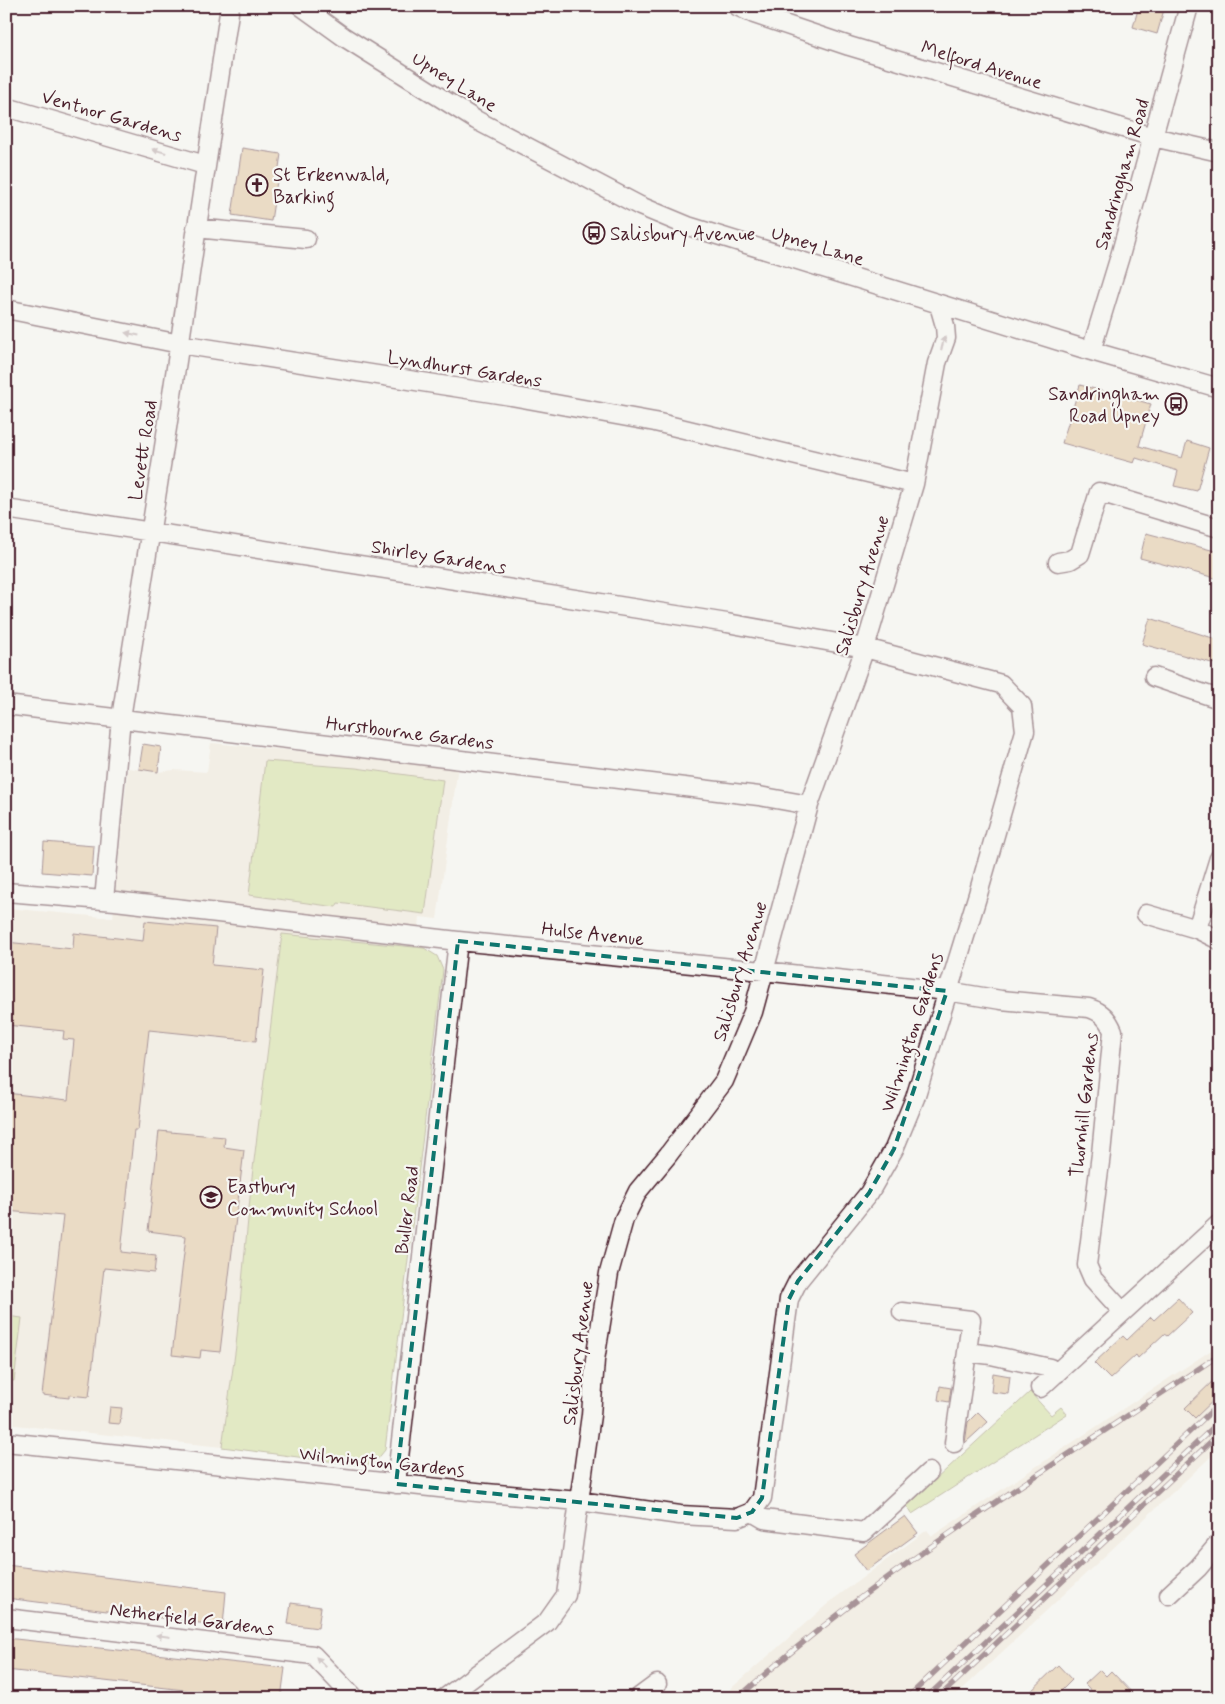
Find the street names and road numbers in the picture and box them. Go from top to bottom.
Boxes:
street label: Melford Avenue [917,35,1045,99]
street label: Upney Lane [407,46,502,118]
street label: Ventnor Gardens [39,84,185,149]
street label: Sandringham Road [1089,96,1158,253]
street label: Upney Lane [768,220,867,272]
street label: Lyndhurst Gardens [386,345,544,394]
street label: Levett Road [123,398,164,502]
street label: Salisbury Avenue [829,512,897,659]
street label: Shirley Gardens [369,534,509,581]
street label: Hurstbourne Gardens [324,711,495,756]
street label: Salisbury Avenue [707,898,775,1045]
street label: Hulse Avenue [540,917,646,952]
street label: Wilmington Gardens [875,949,953,1116]
street label: Thornhill Gardens [1064,1031,1105,1179]
street label: Buller Road [390,1164,425,1256]
street label: Salisbury Avenue [557,1280,601,1427]
street label: Wilmington Gardens [297,1441,466,1487]
street label: Netherfield Gardens [108,1597,276,1642]

